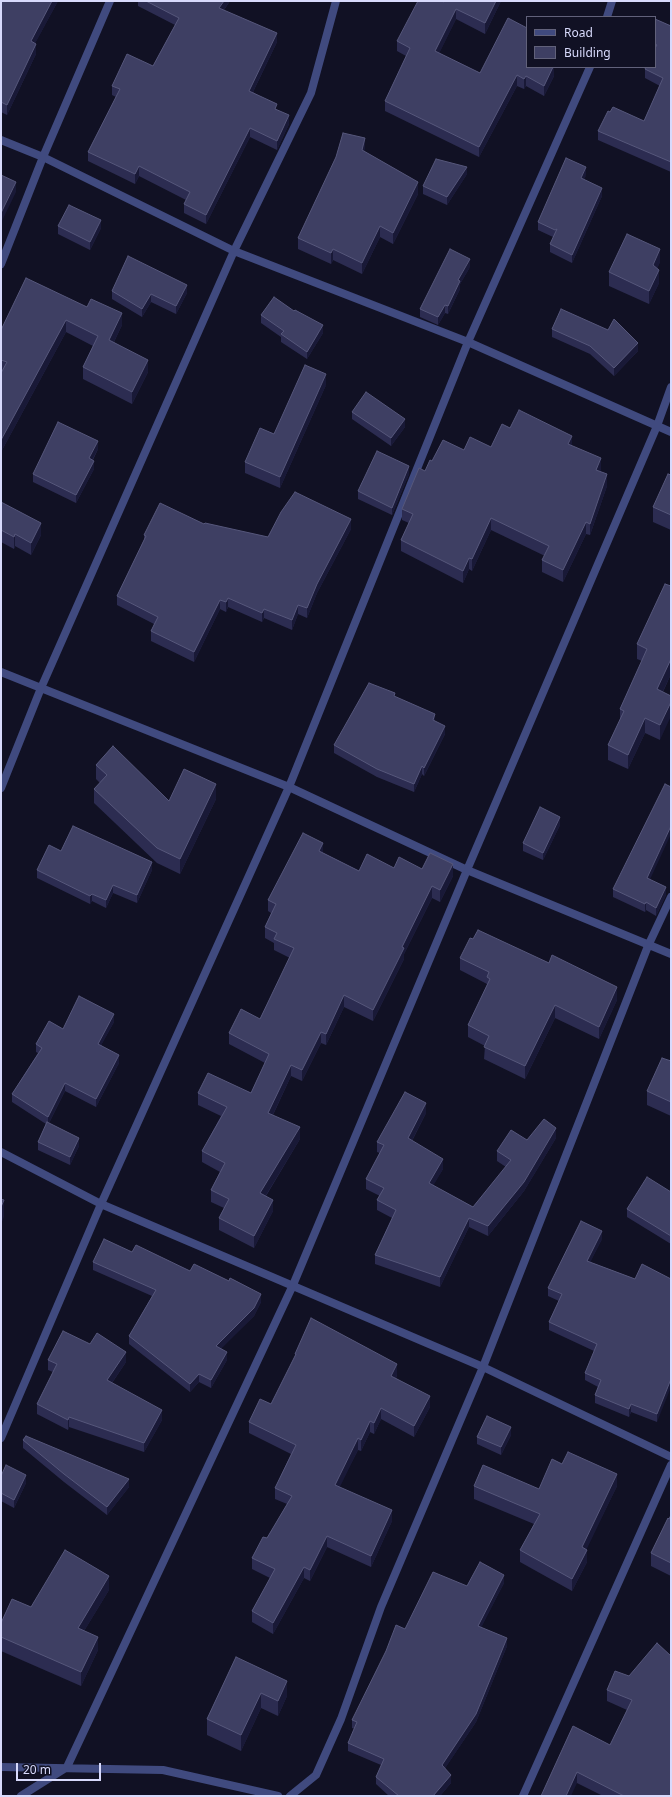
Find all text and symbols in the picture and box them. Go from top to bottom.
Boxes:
legend [526,16,656,68]
text: Road [564,24,593,41]
text: Building [564,44,611,61]
scale bar [18,1755,103,1781]
text: 20 m [23,1761,51,1778]

